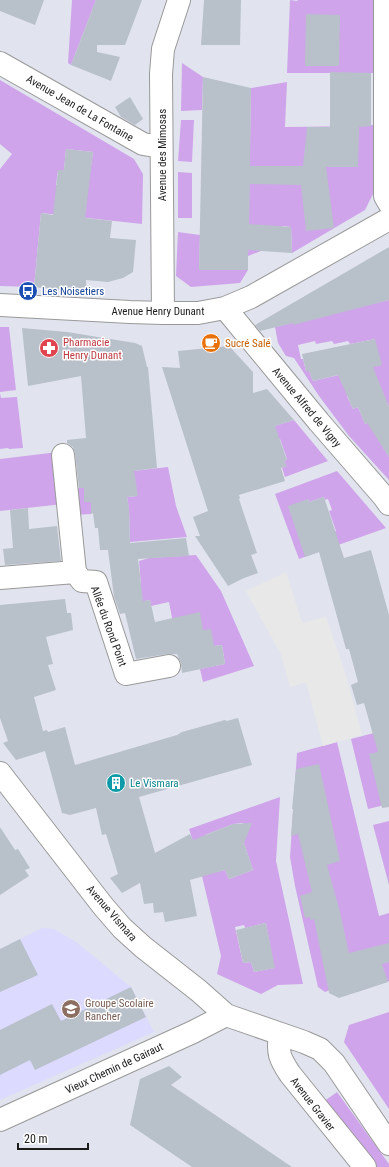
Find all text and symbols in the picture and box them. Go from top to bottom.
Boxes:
street label: Avenue Jean de La Fontaine [24,72,136,144]
street label: Avenue des Mimosas [156,109,169,201]
bus stop icon: Les Noisetiers [17,280,39,302]
place label: Les Noisetiers [42,285,104,298]
street label: Avenue Henry Dunant [112,305,204,318]
cafe icon: Sucré Salé [200,332,222,354]
place label: Pharmacie Henry Dunant [63,336,122,362]
pharmacy icon: Pharmacie Henry Dunant [38,337,60,359]
place label: Sucré Salé [225,337,271,350]
street label: Avenue Alfred de Vigny [269,365,344,450]
street label: Allée du Rond Point [88,584,129,668]
building icon: Le Vismara [105,772,127,794]
place label: Le Vismara [130,777,179,790]
street label: Avenue Vismara [84,883,139,944]
place label: Groupe Scolaire Rancher [85,997,154,1023]
school or university icon: Groupe Scolaire Rancher [60,998,82,1020]
street label: Vieux Chemin de Gairaut [63,1040,165,1097]
street label: Avenue Gravier [288,1075,338,1134]
scale bar [18,1125,88,1151]
text: 20 m [24,1132,48,1146]

